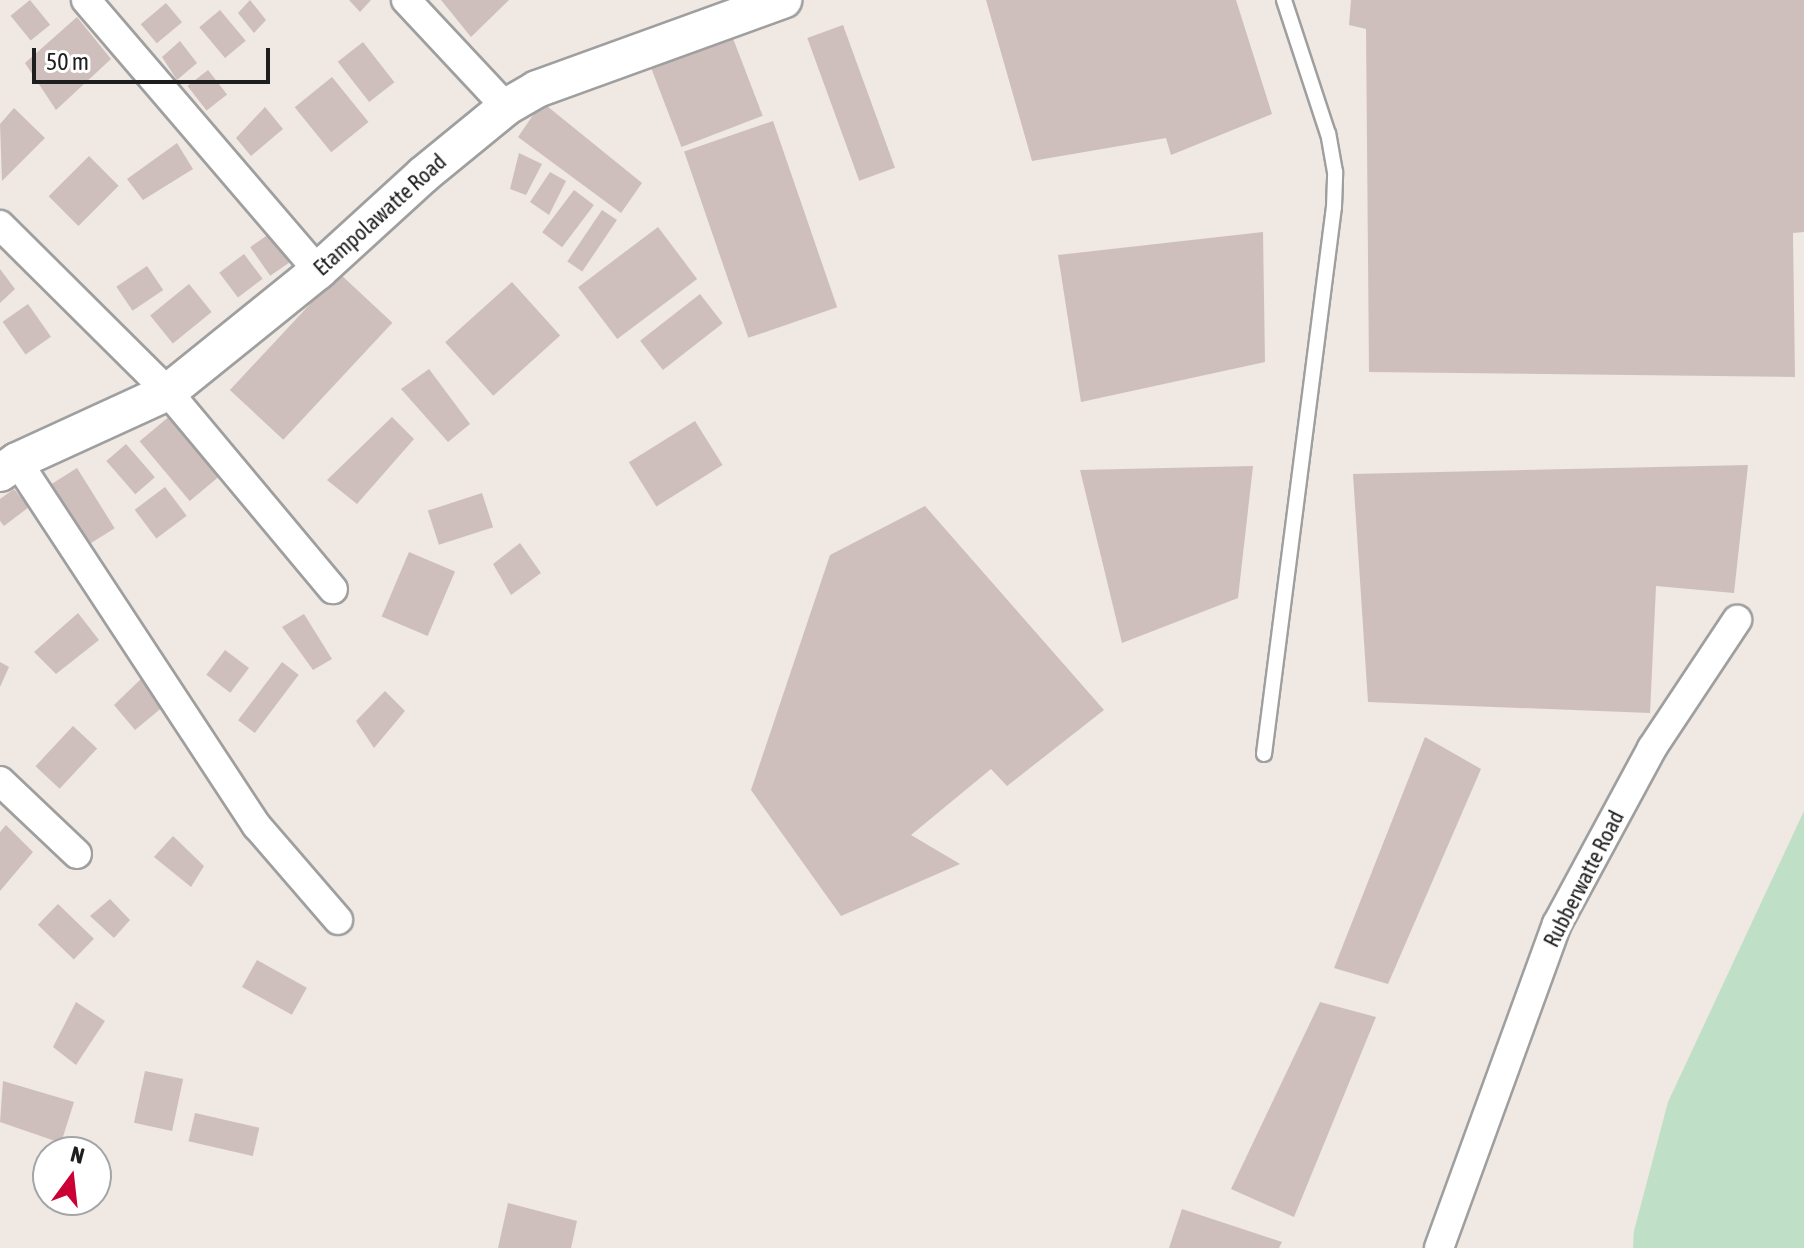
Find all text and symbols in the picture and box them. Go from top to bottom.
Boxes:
scale bar [36,32,274,82]
text: 50 m [46,48,89,75]
street label: Etampolawatte Road [308,149,452,281]
street label: Rubberwatte Road [1538,806,1630,952]
north arrow [32,1136,112,1216]
text: N [68,1141,87,1169]

